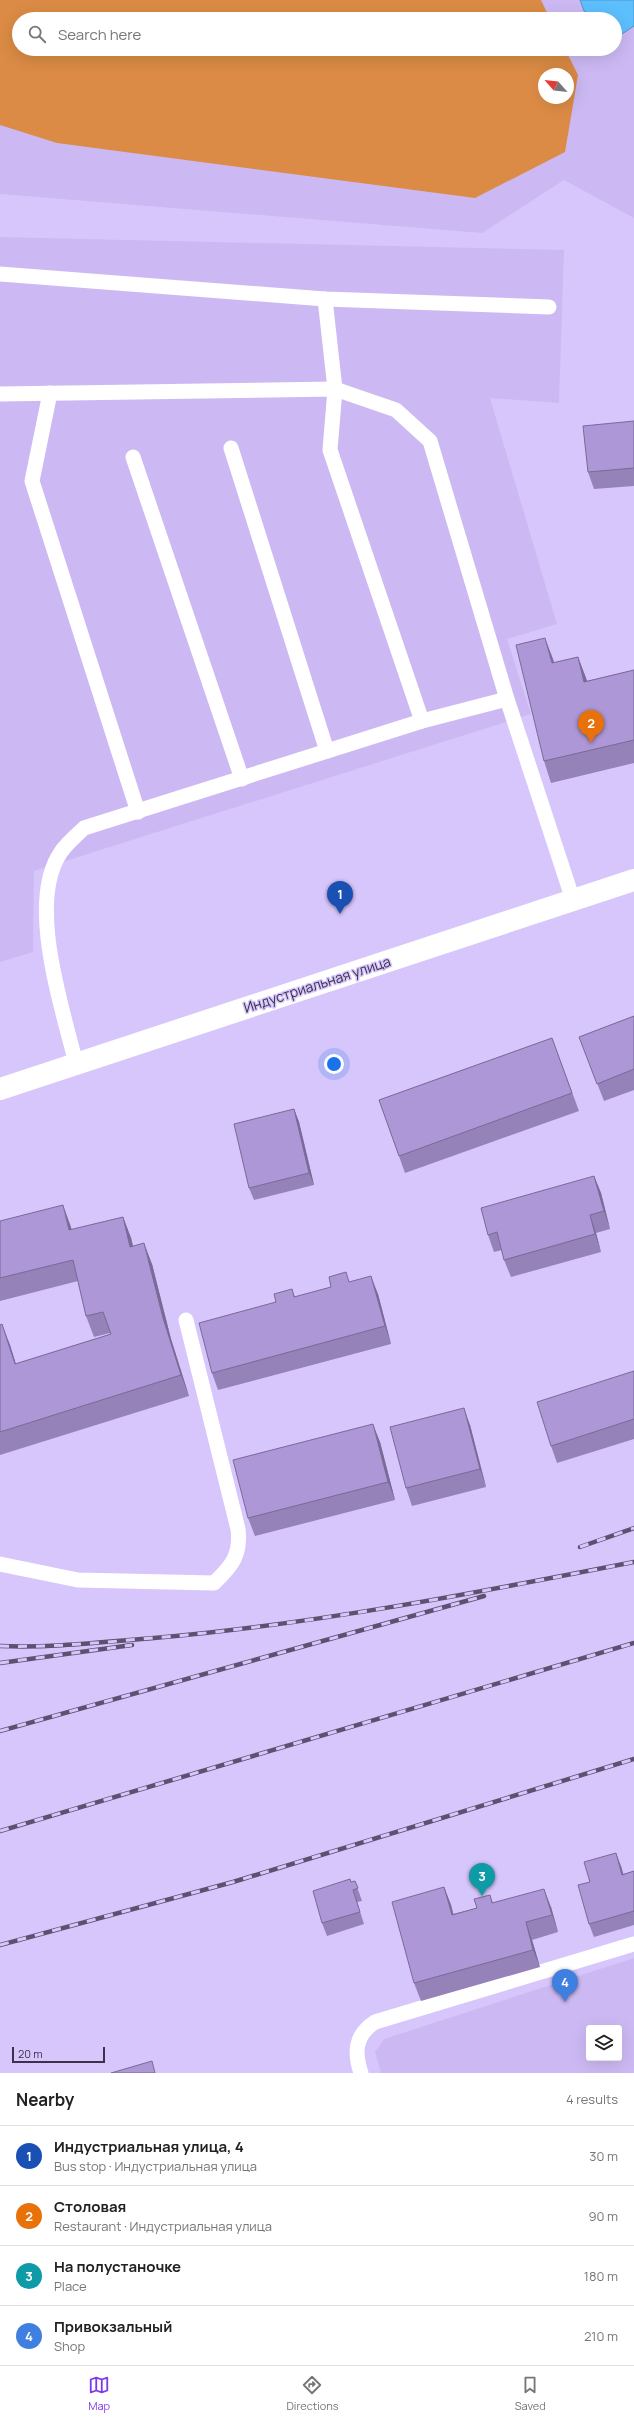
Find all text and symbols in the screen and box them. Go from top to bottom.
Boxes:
search box [12,12,622,56]
icon: search [26,23,48,45]
text: Search here [58,24,141,45]
north arrow [538,68,574,104]
pin: 2 [578,710,604,743]
pin: 1 [327,881,353,914]
street label: Индустриальная улица [241,951,393,1017]
your location [324,1054,344,1074]
pin: 3 [469,1863,495,1896]
pin: 4 [552,1969,578,2002]
map controls [586,2025,622,2061]
button: layers [586,2025,622,2061]
scale bar [12,2045,105,2064]
text: 20 m [18,2046,43,2061]
text: Nearby [16,2088,74,2111]
text: 4 results [566,2090,618,2108]
text: Индустриальная улица, 4 [54,2136,244,2157]
text: 1 [26,2147,32,2165]
text: 30 m [589,2147,618,2165]
text: Bus stop · Индустриальная улица [54,2157,257,2175]
text: Столовая [54,2196,126,2217]
text: 2 [25,2207,33,2225]
text: 90 m [588,2207,618,2225]
text: Restaurant · Индустриальная улица [54,2217,272,2235]
text: На полустаночке [54,2256,181,2277]
text: 3 [25,2267,33,2285]
text: 180 m [584,2267,618,2285]
text: Place [54,2277,87,2295]
text: Привокзальный [54,2316,172,2337]
text: 4 [25,2327,33,2345]
text: 210 m [584,2327,618,2345]
text: Shop [54,2337,85,2355]
tab: Map [88,2374,110,2413]
tab: Directions [286,2374,339,2413]
tab: Saved [515,2374,546,2413]

